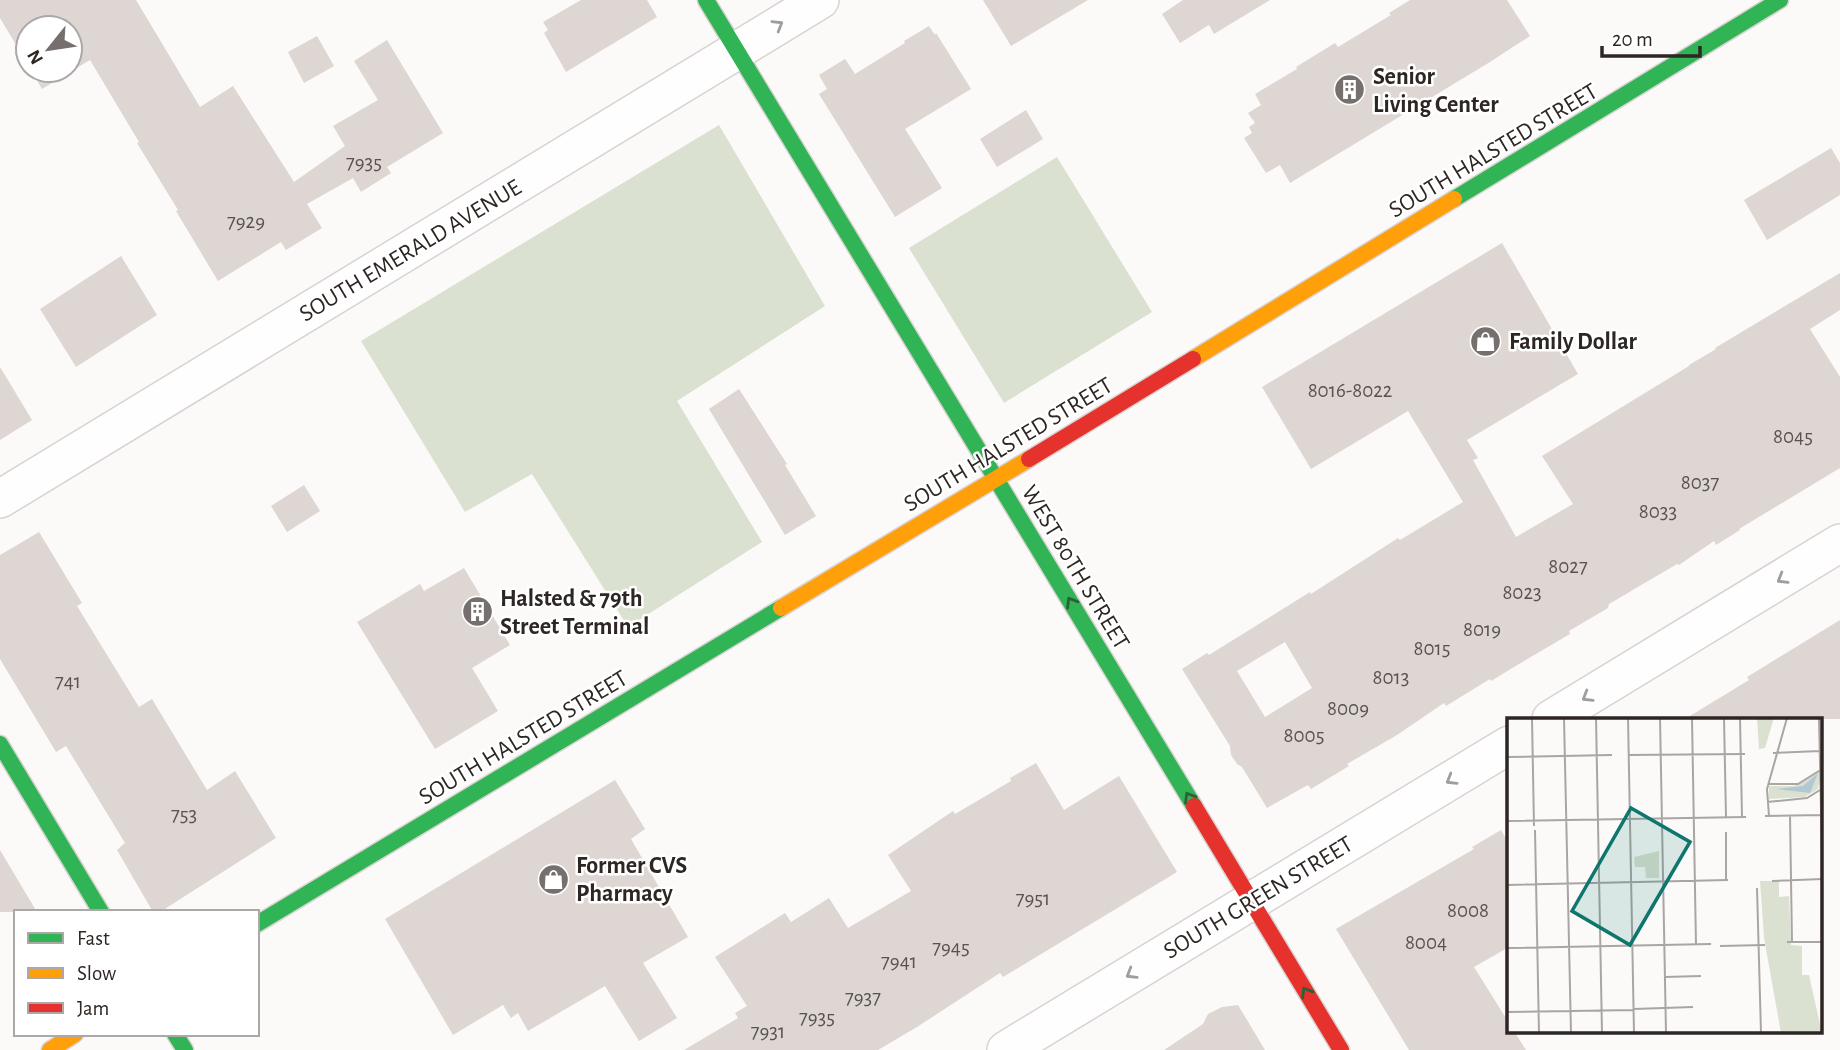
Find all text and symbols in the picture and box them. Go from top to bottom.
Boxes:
north arrow [14,14,84,84]
scale bar [1602,14,1700,58]
one-way arrow [770,20,783,33]
text: 20 m [1612,29,1653,50]
text: N [24,46,47,67]
place label: Senior Living Center [1373,65,1499,117]
building icon: Senior Living Center [1333,73,1367,107]
street label: SOUTH HALSTED STREET [1385,79,1602,223]
house number: 7935 [346,152,382,173]
street label: SOUTH EMERALD AVENUE [296,175,526,327]
house number: 7929 [227,211,265,232]
shop icon: Family Dollar [1469,324,1503,358]
place label: Family Dollar [1509,330,1638,354]
street label: SOUTH HALSTED STREET [900,373,1117,517]
house number: 8016-8022 [1308,380,1392,401]
house number: 8045 [1773,426,1813,447]
house number: 8037 [1681,472,1719,493]
street label: WEST 80TH STREET [1017,481,1134,654]
house number: 8033 [1639,501,1677,522]
house number: 8027 [1548,556,1588,577]
one-way arrow [1776,570,1789,583]
house number: 8023 [1502,582,1542,603]
place label: Halsted & 79th Street Terminal [500,587,649,639]
building icon: Halsted & 79th Street Terminal [460,595,494,629]
one-way arrow [1066,596,1079,609]
house number: 8019 [1463,619,1501,640]
house number: 8015 [1413,638,1451,659]
street label: SOUTH HALSTED STREET [415,666,632,810]
house number: 8013 [1373,667,1409,688]
house number: 741 [55,671,81,692]
one-way arrow [1582,689,1595,702]
house number: 8009 [1327,698,1369,719]
inset map [1507,718,1822,1032]
house number: 8005 [1284,725,1324,746]
one-way arrow [1445,772,1458,785]
one-way arrow [1184,791,1197,804]
house number: 753 [171,804,197,825]
street label: SOUTH GREEN STREET [1160,832,1357,964]
place label: Former CVS Pharmacy [576,854,687,906]
shop icon: Former CVS Pharmacy [536,862,570,896]
house number: 7951 [1016,888,1050,909]
house number: 8008 [1447,900,1489,921]
legend [14,910,259,1036]
text: Fast [77,928,110,949]
house number: 8004 [1405,932,1447,953]
house number: 7945 [932,937,970,958]
house number: 7941 [881,951,917,972]
text: Slow [77,963,116,984]
one-way arrow [1125,966,1138,979]
one-way arrow [1301,986,1314,999]
house number: 7937 [845,987,881,1008]
text: Jam [77,998,109,1019]
house number: 7935 [799,1007,835,1028]
house number: 7931 [751,1021,785,1042]

